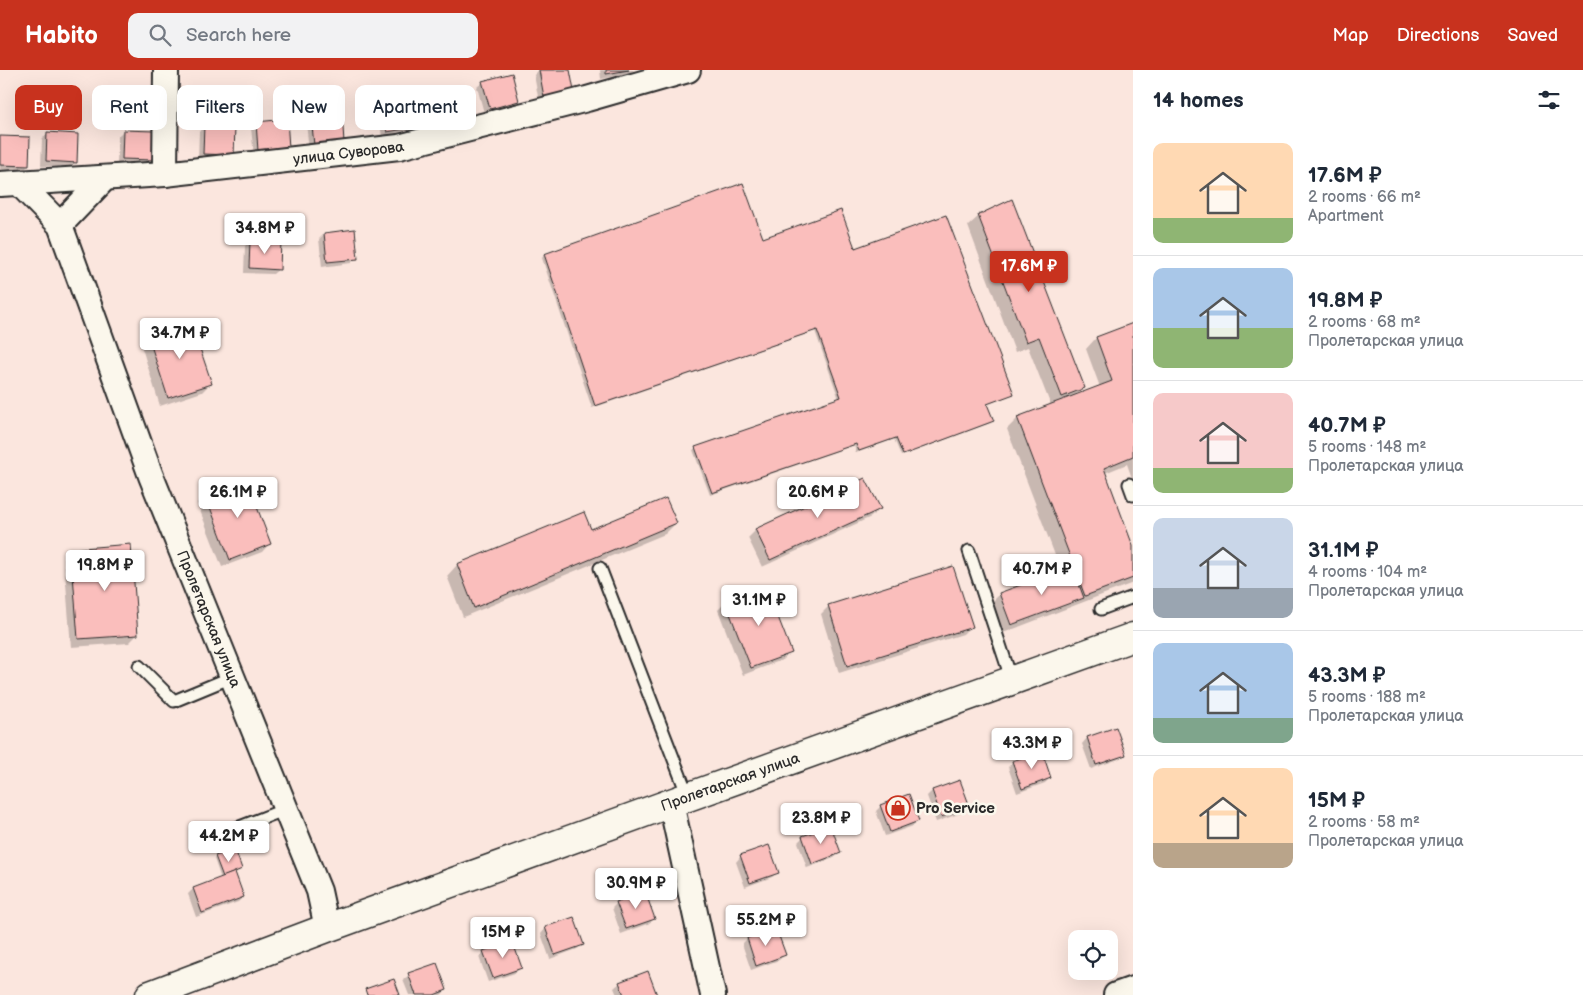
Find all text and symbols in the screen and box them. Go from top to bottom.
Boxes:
search box [128,13,478,58]
text: Habito [25,21,98,50]
icon: search [146,21,174,49]
text: Search here [186,24,291,47]
text: Map [1333,25,1369,46]
text: Directions [1397,25,1479,46]
text: Saved [1507,25,1558,46]
chip: Buy [15,85,82,130]
chip: Rent [92,85,167,130]
chip: Filters [177,85,263,130]
chip: New [273,85,345,130]
chip: Apartment [355,85,476,130]
icon: filters [1535,86,1563,114]
text: 14 homes [1153,88,1244,113]
street label: улица Суворова [292,137,406,169]
icon: home [1193,163,1253,223]
text: 17.6M ₽ [1308,163,1382,188]
text: 2 rooms · 66 m² [1308,188,1421,207]
text: Apartment [1308,207,1384,226]
pin: 34.8M ₽ [219,212,311,255]
text: 34.8M ₽ [235,219,295,238]
pin: 17.6M ₽ [983,250,1075,293]
text: 17.6M ₽ [1001,257,1057,276]
icon: home [1193,288,1253,348]
text: 19.8M ₽ [1308,288,1382,313]
text: 2 rooms · 68 m² [1308,313,1421,332]
pin: 34.7M ₽ [134,318,226,360]
text: 34.7M ₽ [151,324,209,343]
text: Пролетарская улица [1308,332,1464,351]
icon: home [1193,413,1253,473]
text: 40.7M ₽ [1308,413,1386,438]
text: 5 rooms · 148 m² [1308,438,1426,457]
text: Пролетарская улица [1308,457,1464,476]
pin: 26.1M ₽ [192,476,284,519]
pin: 20.6M ₽ [772,476,864,519]
text: 26.1M ₽ [210,483,266,502]
text: 20.6M ₽ [788,483,848,502]
icon: home [1193,538,1253,598]
text: 31.1M ₽ [1308,538,1379,563]
street label: Пролетарская улица [172,548,245,691]
pin: 19.8M ₽ [59,550,151,592]
pin: 40.7M ₽ [996,554,1088,596]
text: 19.8M ₽ [77,556,133,575]
text: 40.7M ₽ [1012,560,1072,579]
text: 4 rooms · 104 m² [1308,563,1427,582]
text: Пролетарская улица [1308,582,1464,601]
pin: 31.1M ₽ [713,584,805,627]
text: 31.1M ₽ [732,591,786,610]
icon: home [1193,663,1253,723]
text: 43.3M ₽ [1308,663,1386,688]
text: 5 rooms · 188 m² [1308,688,1426,707]
text: Пролетарская улица [1308,707,1464,726]
pin: 43.3M ₽ [986,728,1078,770]
text: 43.3M ₽ [1002,734,1062,753]
street label: Пролетарская улица [658,749,802,816]
icon: home [1193,788,1253,848]
text: 15M ₽ [1308,788,1365,813]
shop icon: Pro Service [885,795,911,821]
place label: Pro Service [916,799,995,818]
pin: 23.8M ₽ [775,802,867,845]
text: 23.8M ₽ [791,809,851,828]
text: 2 rooms · 58 m² [1308,813,1420,832]
pin: 44.2M ₽ [183,820,275,863]
text: 44.2M ₽ [199,827,259,846]
text: Пролетарская улица [1308,832,1464,851]
pin: 30.9M ₽ [590,868,682,910]
text: 30.9M ₽ [606,874,666,893]
pin: 55.2M ₽ [720,904,812,947]
text: 55.2M ₽ [737,911,796,930]
pin: 15M ₽ [468,916,538,959]
text: 15M ₽ [481,923,525,942]
map controls [1068,930,1118,980]
button: locate [1068,930,1118,980]

